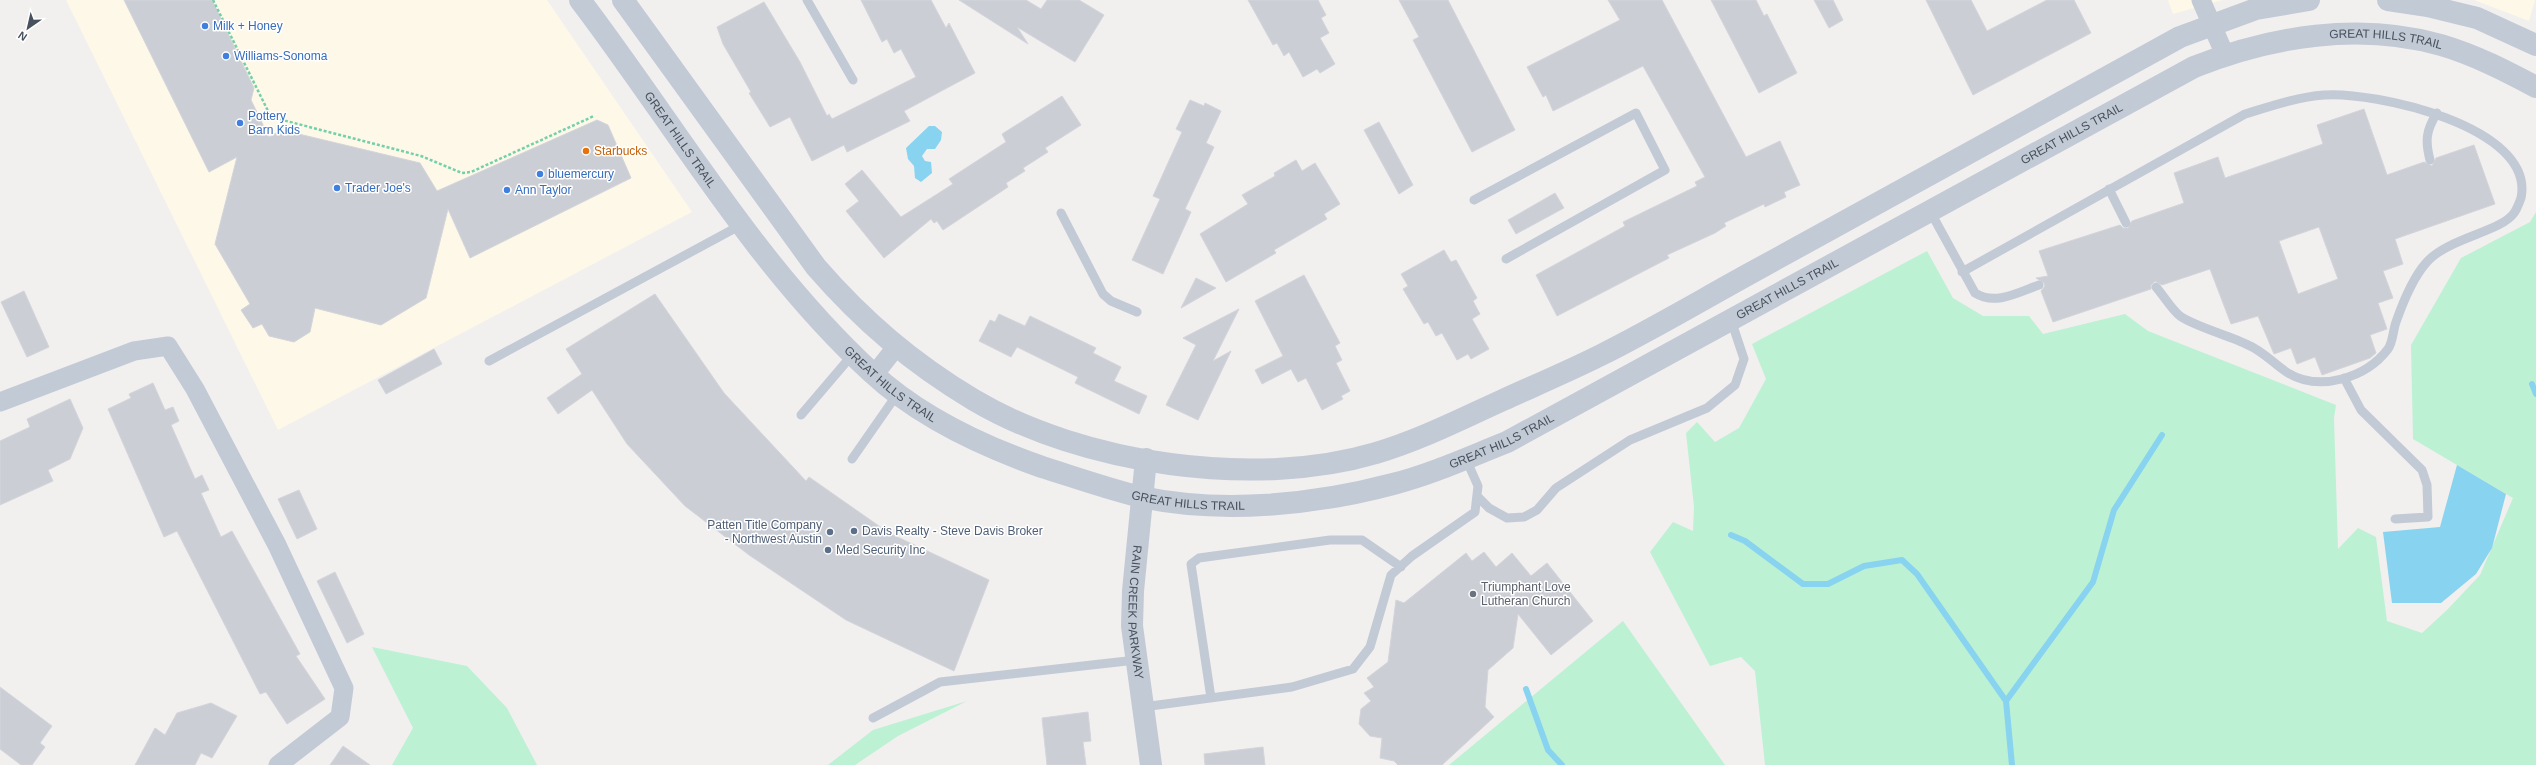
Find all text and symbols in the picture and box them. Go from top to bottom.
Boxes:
north arrow [8,8,48,48]
place label: Milk + Honey [213,19,283,33]
marker: Milk + Honey [200,21,210,31]
street label: GREAT HILLS TRAIL [2329,27,2444,52]
text: N [16,29,29,43]
place label: Williams-Sonoma [234,49,328,63]
marker: Williams-Sonoma [221,51,231,61]
street label: GREAT HILLS TRAIL [642,89,719,191]
street label: GREAT HILLS TRAIL [2018,100,2125,167]
place label: Pottery Barn Kids [248,109,300,137]
marker: Pottery Barn Kids [235,118,245,128]
place label: Starbucks [594,144,647,158]
marker: Starbucks [581,146,591,156]
place label: bluemercury [548,167,614,181]
marker: bluemercury [535,169,545,179]
place label: Trader Joe's [345,181,411,195]
marker: Trader Joe's [332,183,342,193]
place label: Ann Taylor [515,183,571,197]
marker: Ann Taylor [502,185,512,195]
street label: GREAT HILLS TRAIL [1734,255,1841,322]
street label: GREAT HILLS TRAIL [841,343,939,425]
street label: GREAT HILLS TRAIL [1447,411,1557,472]
street label: GREAT HILLS TRAIL [1130,488,1245,513]
place label: Patten Title Company - Northwest Austin [707,518,822,546]
place label: Davis Realty - Steve Davis Broker [862,524,1043,538]
marker: Davis Realty - Steve Davis Broker [849,526,859,536]
marker: Patten Title Company - Northwest Austin [825,527,835,537]
place label: Med Security Inc [836,543,925,557]
marker: Med Security Inc [823,545,833,555]
street label: RAIN CREEK PARKWAY [1125,545,1146,680]
place label: Triumphant Love Lutheran Church [1481,580,1571,608]
marker: Triumphant Love Lutheran Church [1468,589,1478,599]

